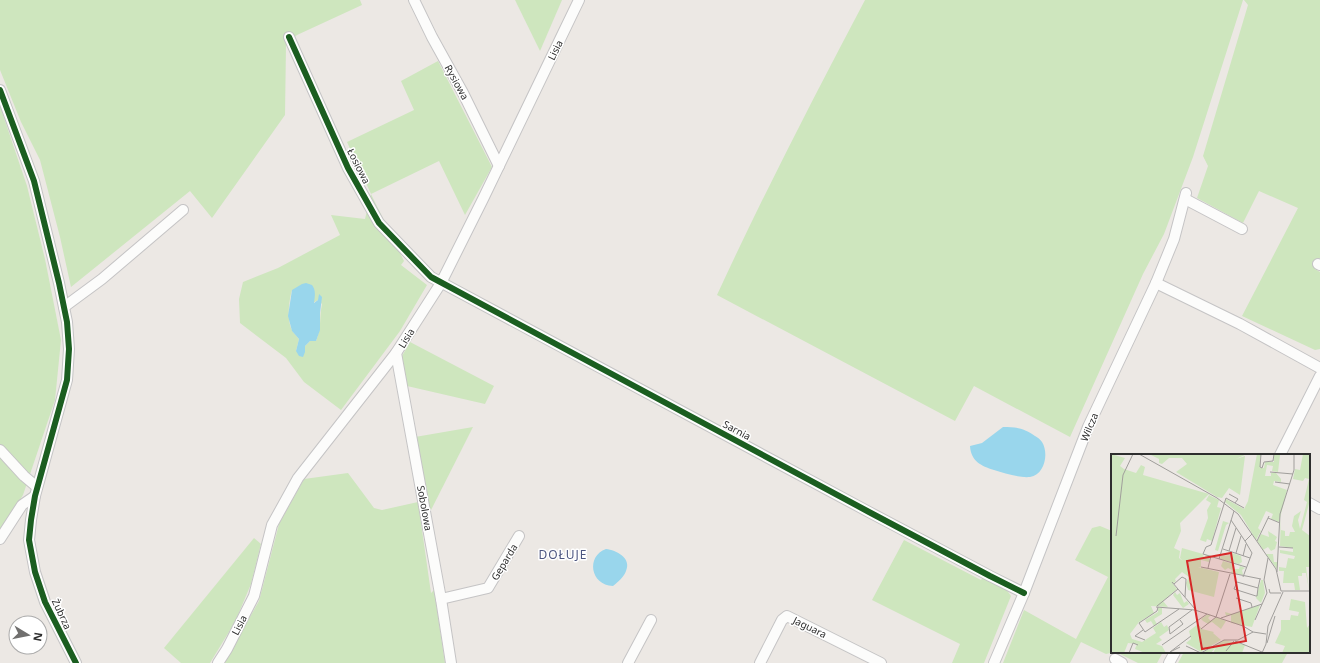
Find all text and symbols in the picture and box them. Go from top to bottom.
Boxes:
street label: Lisia [544,38,566,62]
street label: Rysiowa [442,62,472,102]
street label: Łosiowa [344,146,374,186]
street label: Lisia [395,325,417,351]
street label: Wilcza [1077,411,1101,443]
street label: Sarnia [721,417,753,443]
inset map [1111,454,1310,653]
street label: Sobolowa [414,484,436,532]
street label: Geparda [488,541,520,583]
district label: DOŁUJE [538,546,588,563]
street label: Żubrza [49,596,75,632]
street label: Jaguara [790,612,829,641]
street label: Lisia [228,613,250,637]
north arrow [8,615,48,655]
text: N [30,631,47,643]

